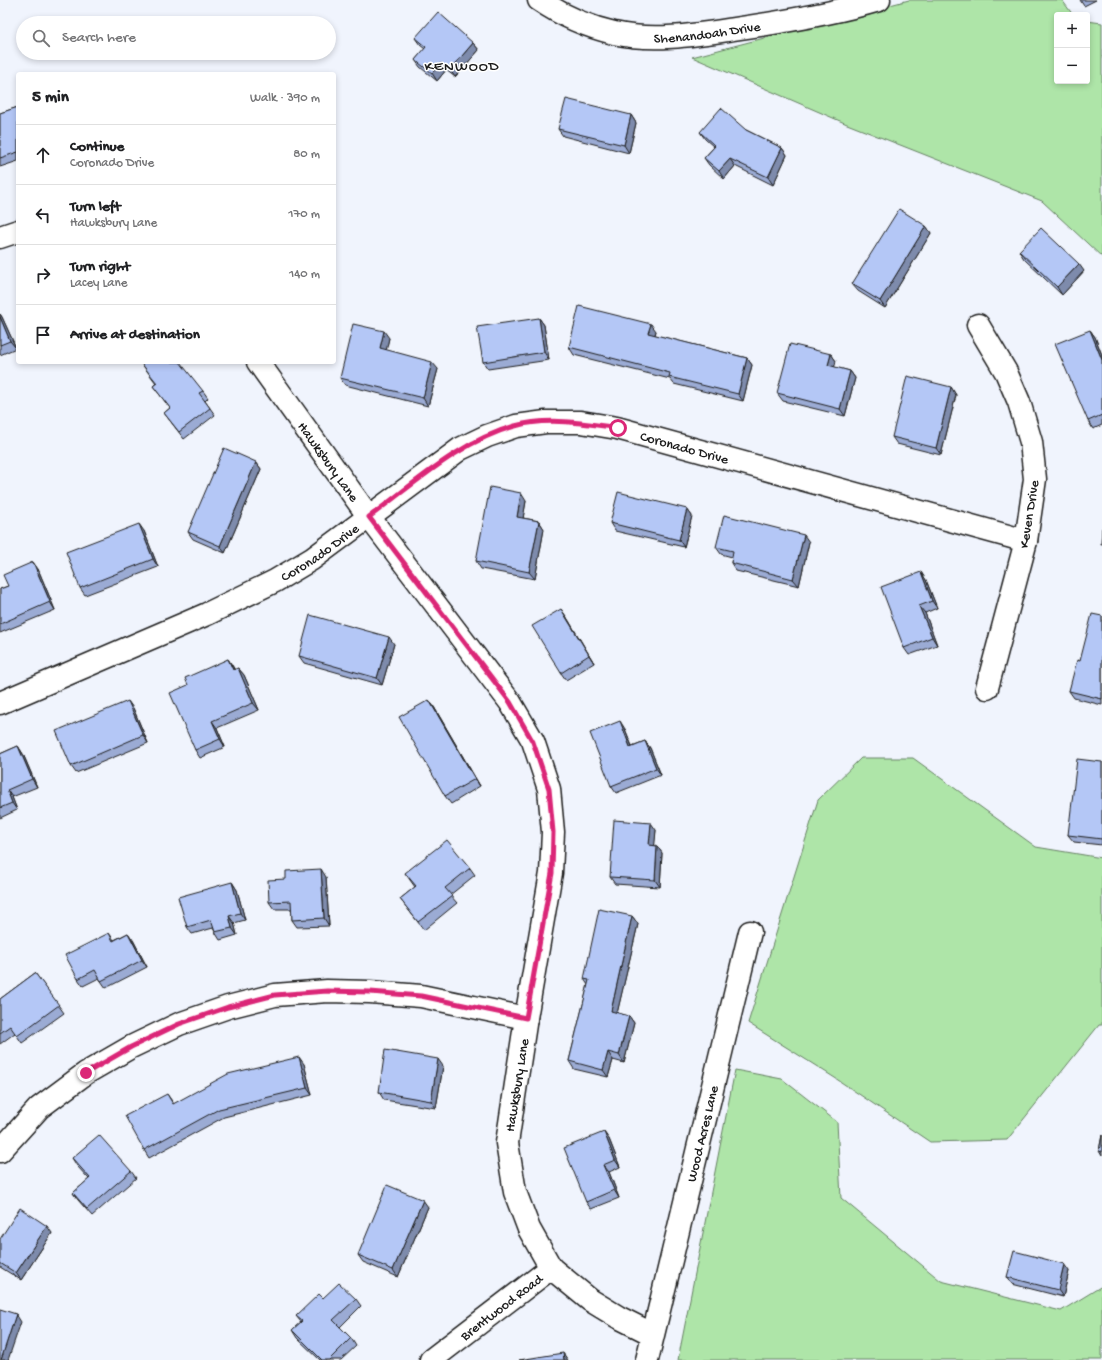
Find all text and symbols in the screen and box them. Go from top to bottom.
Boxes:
map controls [1054,12,1090,84]
button: + [1054,12,1090,48]
search box [16,16,336,60]
street label: Shenandoah Drive [654,19,762,48]
icon: search [30,27,52,49]
text: Search here [62,29,136,47]
button: − [1054,48,1090,84]
district label: KENWOOD [425,58,500,76]
text: 5 min [32,88,69,108]
text: Walk · 390 m [250,91,320,106]
text: Continue [70,138,124,156]
icon: ahead [32,144,54,166]
text: 80 m [293,147,320,162]
text: Coronado Drive [70,156,154,171]
text: Turn left [70,198,121,216]
icon: left [32,204,54,226]
text: 170 m [288,207,320,222]
text: Hawksbury Lane [70,216,157,231]
text: Turn right [70,258,130,276]
icon: right [32,264,54,286]
text: 140 m [289,267,320,282]
text: Lacey Lane [70,276,127,291]
icon: arrive [32,324,54,346]
text: Arrive at destination [70,326,200,344]
street label: Hawksbury Lane [293,419,362,506]
route start [609,419,627,437]
street label: Coronado Drive [638,429,731,470]
street label: Keven Drive [1017,478,1044,550]
street label: Coronado Drive [278,521,364,587]
street label: Hawksbury Lane [503,1037,534,1133]
route end [77,1064,95,1082]
street label: Wood Acres Lane [684,1083,724,1184]
street label: Brentwood Road [457,1270,548,1346]

